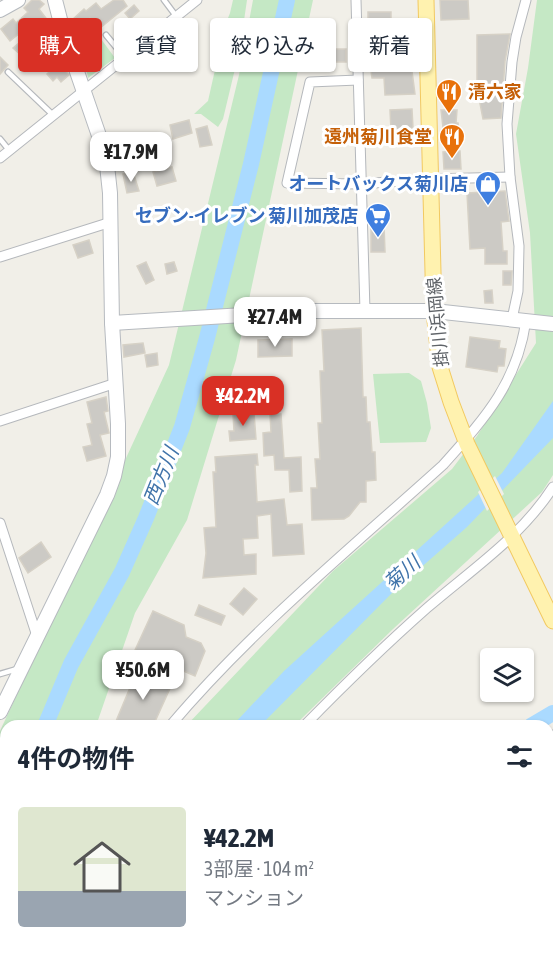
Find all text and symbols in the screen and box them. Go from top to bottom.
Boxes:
chip: 購入 [18,18,102,72]
chip: 賃貸 [114,18,198,72]
chip: 絞り込み [210,18,336,72]
chip: 新着 [348,18,432,72]
restaurant icon: 清六家 [434,77,464,115]
place label: 清六家 [468,81,522,102]
restaurant icon: 遠州菊川食堂 [437,122,467,160]
place label: 遠州菊川食堂 [324,126,432,147]
pin: ¥17.9M [82,132,180,183]
text: ¥17.9M [104,140,158,163]
shop icon: オートバックス菊川店 [473,169,503,207]
place label: オートバックス菊川店 [289,173,468,194]
supermarket icon: セブン-イレブン 菊川加茂店 [363,201,393,239]
place label: セブン-イレブン 菊川加茂店 [135,205,358,226]
street label: 掛川浜岡線 [423,276,452,368]
pin: ¥27.4M [226,297,324,348]
text: ¥27.4M [248,305,302,328]
pin: ¥42.2M [194,376,292,427]
text: ¥42.2M [216,384,270,407]
water label: 西方川 [139,442,183,508]
water label: 菊川 [379,549,426,595]
map controls [480,648,534,702]
button: layers [480,648,534,702]
pin: ¥50.6M [94,650,192,701]
text: ¥50.6M [116,658,170,681]
icon: filters [503,740,536,773]
text: 4件の物件 [18,744,134,774]
text: ¥42.2M [204,823,274,853]
icon: home [66,831,138,903]
text: 3部屋 · 104 m² [204,857,314,880]
text: マンション [204,886,304,909]

